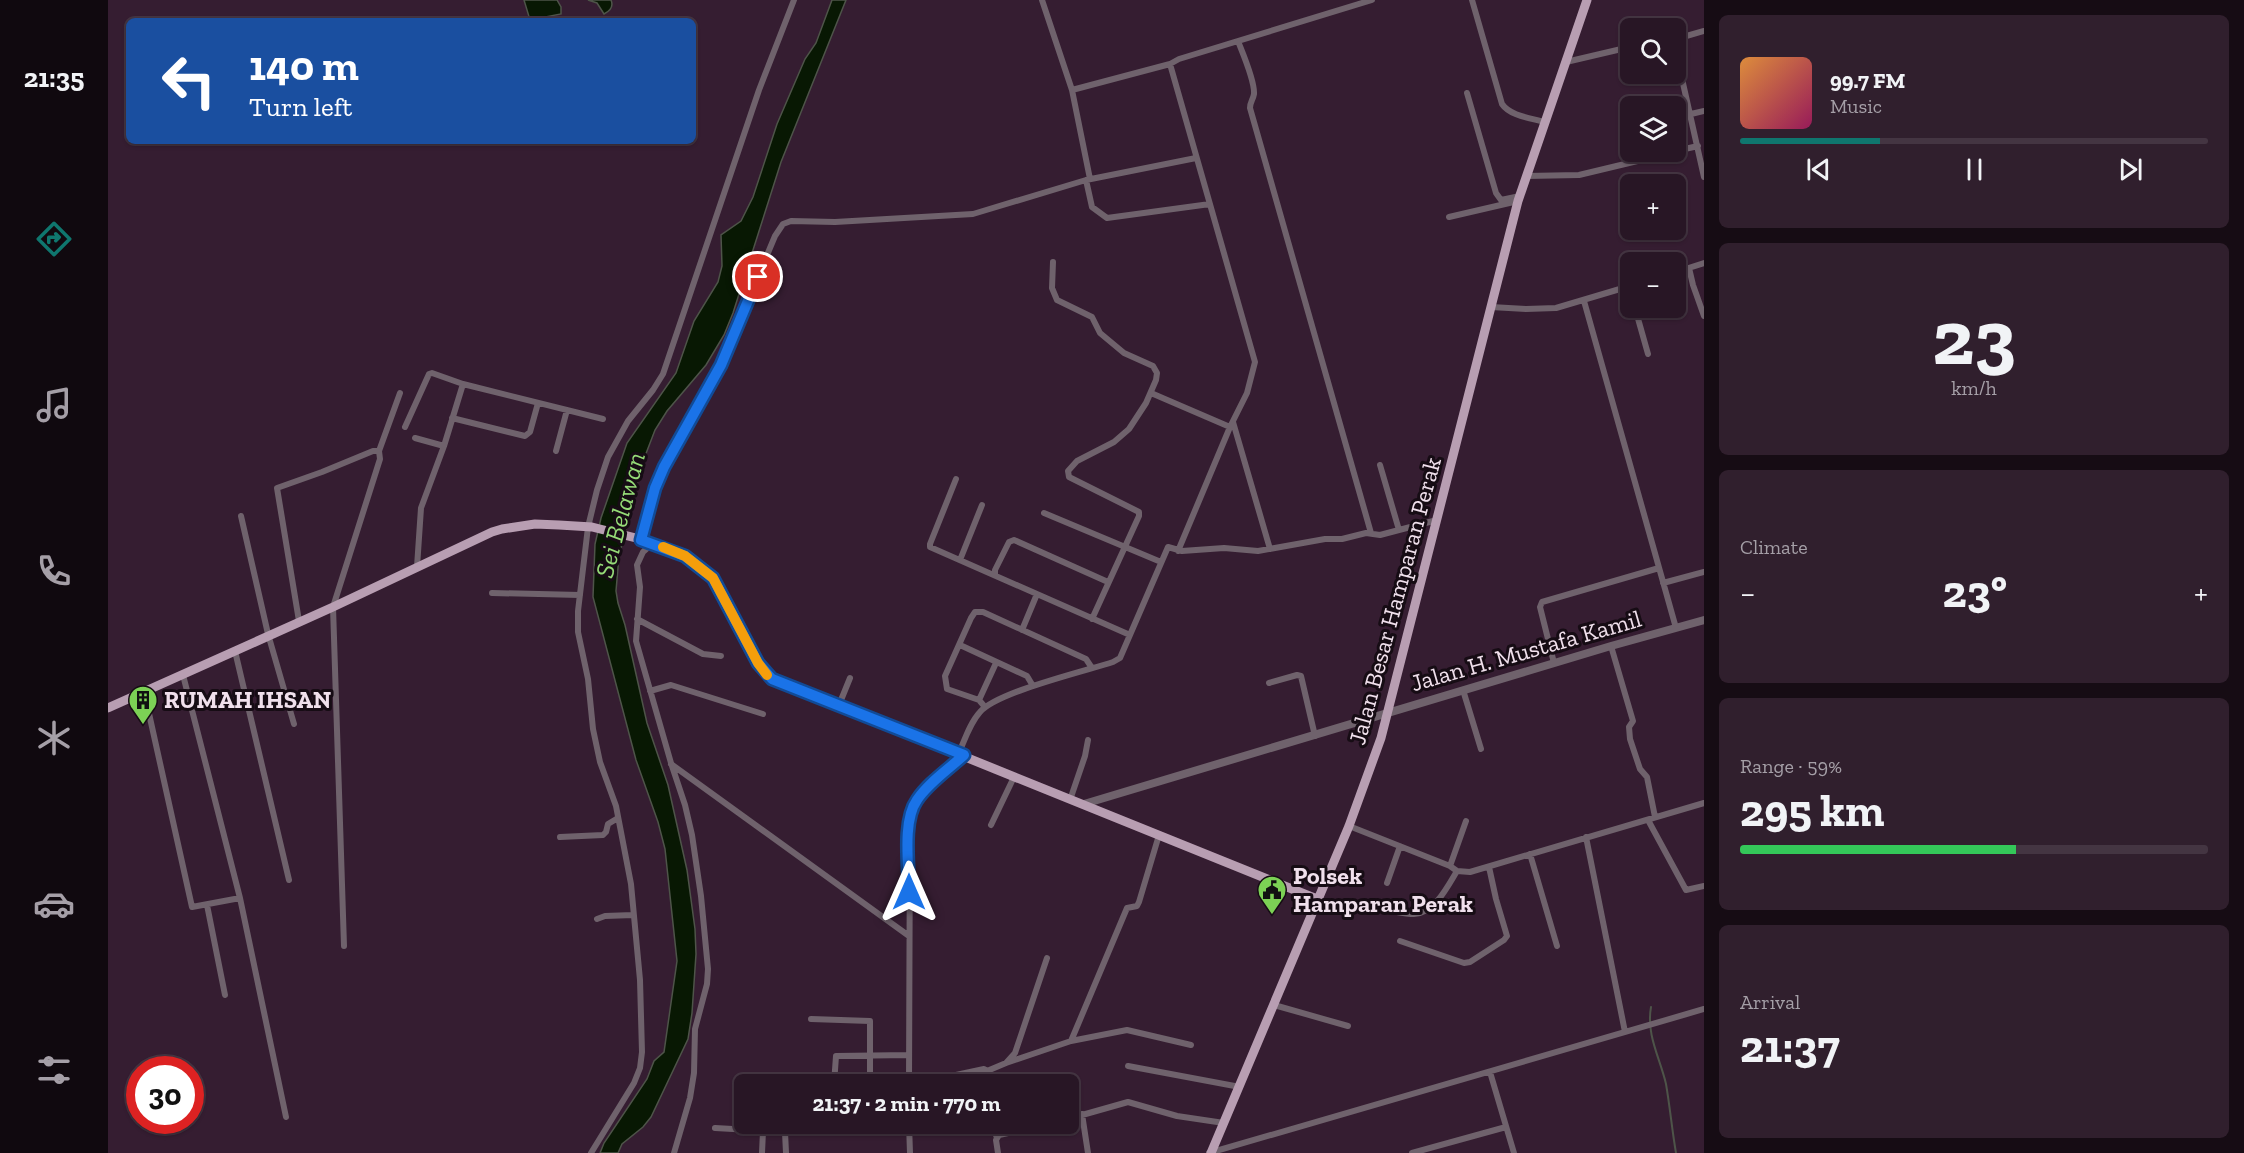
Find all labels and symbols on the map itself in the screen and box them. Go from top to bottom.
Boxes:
pin [732,251,783,302]
water label: Sei Belawan [588,449,652,581]
street label: Jalan Besar Hamparan Perak [1342,453,1447,748]
street label: Jalan H. Mustafa Kamil [1407,604,1644,697]
building icon: RUMAH IHSAN [127,684,159,726]
place label: RUMAH IHSAN [164,685,331,714]
position arrow [877,860,941,924]
place label: Polsek Hamparan Perak [1293,861,1473,918]
public building icon: Polsek Hamparan Perak [1256,874,1288,916]
speed limit sign: 30 [126,1056,204,1134]

